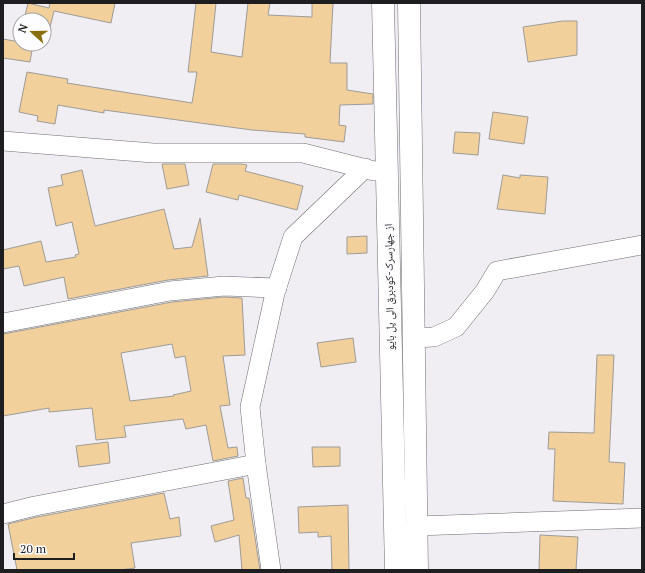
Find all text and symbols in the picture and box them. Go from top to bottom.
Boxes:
north arrow [12,12,52,52]
text: N [15,21,31,35]
street label: از جهارسرک-کودبرق الی پل بایو [381,224,397,350]
scale bar [14,535,74,561]
text: 20 m [20,541,47,556]

